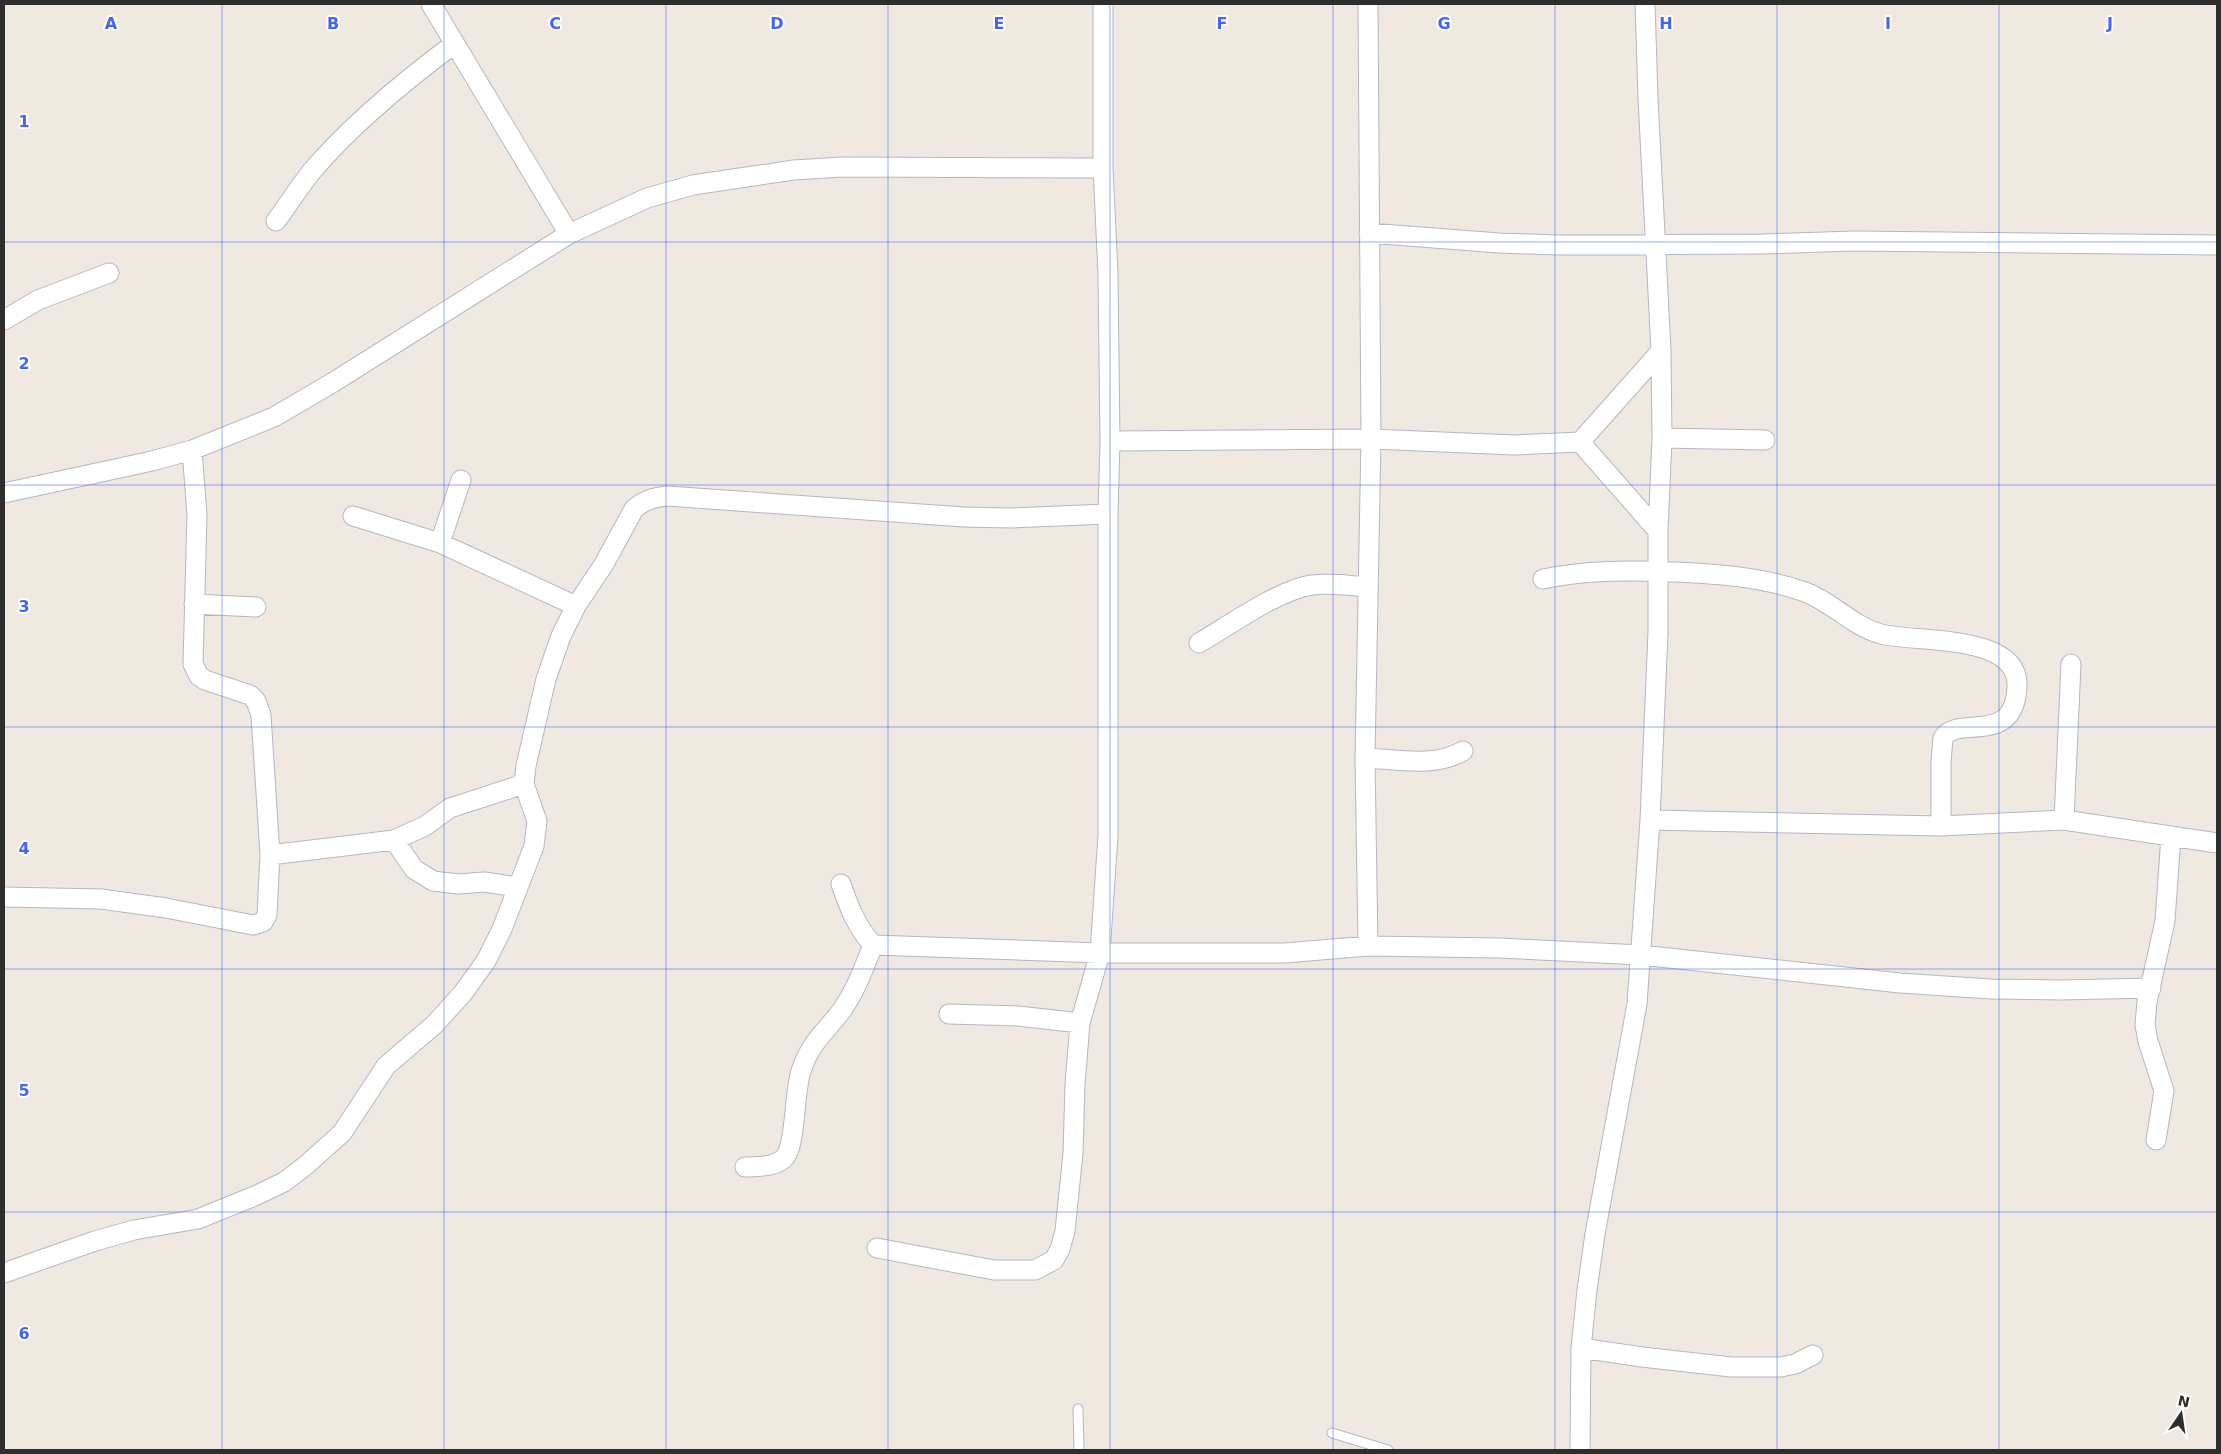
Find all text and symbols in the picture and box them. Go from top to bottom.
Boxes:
text: A [105,14,118,33]
text: B [327,14,339,33]
text: C [549,14,561,33]
text: D [770,14,784,33]
text: E [994,14,1004,33]
text: F [1217,14,1227,33]
text: G [1437,14,1451,33]
text: H [1659,14,1673,33]
text: I [1885,14,1891,33]
text: J [2106,14,2113,33]
text: 1 [18,112,30,131]
text: 2 [18,354,30,373]
text: 3 [18,597,30,616]
text: 4 [18,839,30,858]
text: 5 [18,1081,30,1100]
text: 6 [18,1324,30,1343]
north arrow [2156,1389,2206,1439]
text: N [2176,1392,2191,1410]

